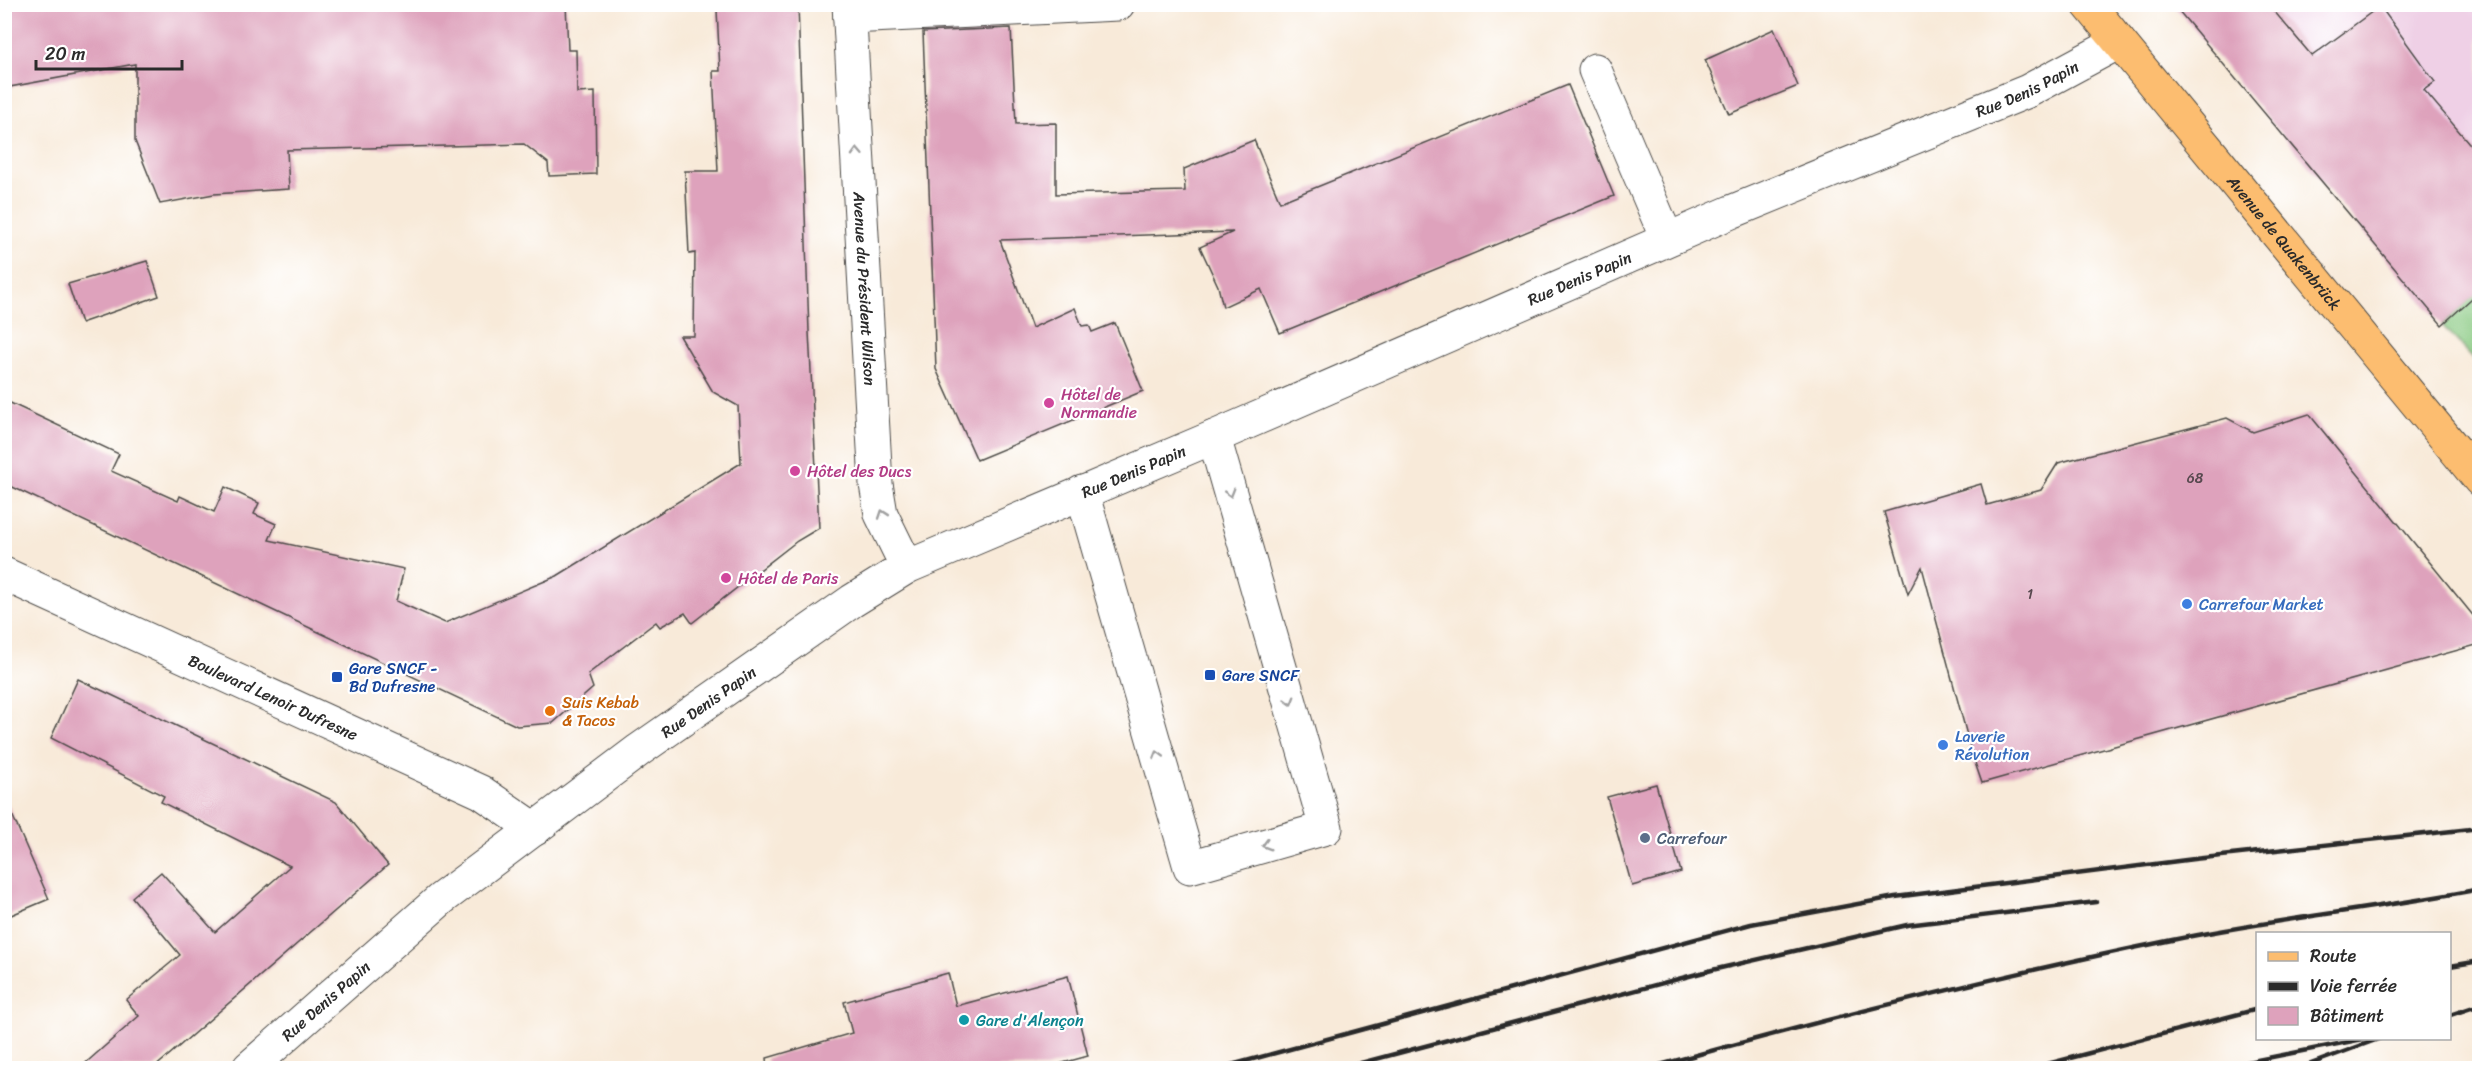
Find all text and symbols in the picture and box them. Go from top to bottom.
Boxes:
scale bar [36,33,182,71]
text: 20 m [45,38,85,70]
street label: Rue Denis Papin [1971,52,2084,126]
one-way arrow [851,148,864,157]
street label: Avenue de Quakenbrück [2219,168,2349,317]
street label: Avenue du Président Wilson [845,190,884,387]
street label: Rue Denis Papin [1523,243,1637,314]
place label: Hôtel de Normandie [1061,380,1137,427]
marker: Hôtel de Normandie [1042,396,1056,410]
street label: Rue Denis Papin [1077,436,1191,507]
place label: Hôtel des Ducs [807,457,912,486]
marker: Hôtel des Ducs [788,464,802,478]
house number: 68 [2187,466,2204,491]
one-way arrow [1223,487,1235,498]
one-way arrow [877,509,890,520]
place label: Hôtel de Paris [738,564,839,593]
marker: Hôtel de Paris [719,571,733,585]
house number: 1 [2027,582,2033,607]
place label: Carrefour Market [2199,590,2323,619]
marker: Carrefour Market [2180,597,2194,611]
street label: Boulevard Lenoir Dufresne [183,646,363,749]
place label: Gare SNCF - Bd Dufresne [349,654,438,701]
street label: Rue Denis Papin [655,658,763,746]
place label: Gare SNCF [1222,661,1300,690]
marker: Gare SNCF [1203,668,1217,682]
marker: Gare SNCF - Bd Dufresne [330,670,344,684]
place label: Suis Kebab & Tacos [562,688,640,735]
one-way arrow [1282,696,1295,706]
marker: Suis Kebab & Tacos [543,704,557,718]
place label: Laverie Révolution [1955,722,2030,769]
marker: Laverie Révolution [1936,738,1950,752]
one-way arrow [1153,750,1165,761]
place label: Carrefour [1657,824,1728,853]
marker: Carrefour [1638,831,1652,845]
one-way arrow [1261,838,1272,850]
legend [2256,932,2451,1040]
text: Route [2310,940,2357,972]
street label: Rue Denis Papin [275,953,378,1049]
text: Voie ferrée [2310,970,2397,1002]
text: Bâtiment [2310,1000,2384,1032]
place label: Gare d'Alençon [976,1006,1084,1035]
marker: Gare d'Alençon [957,1013,971,1027]

